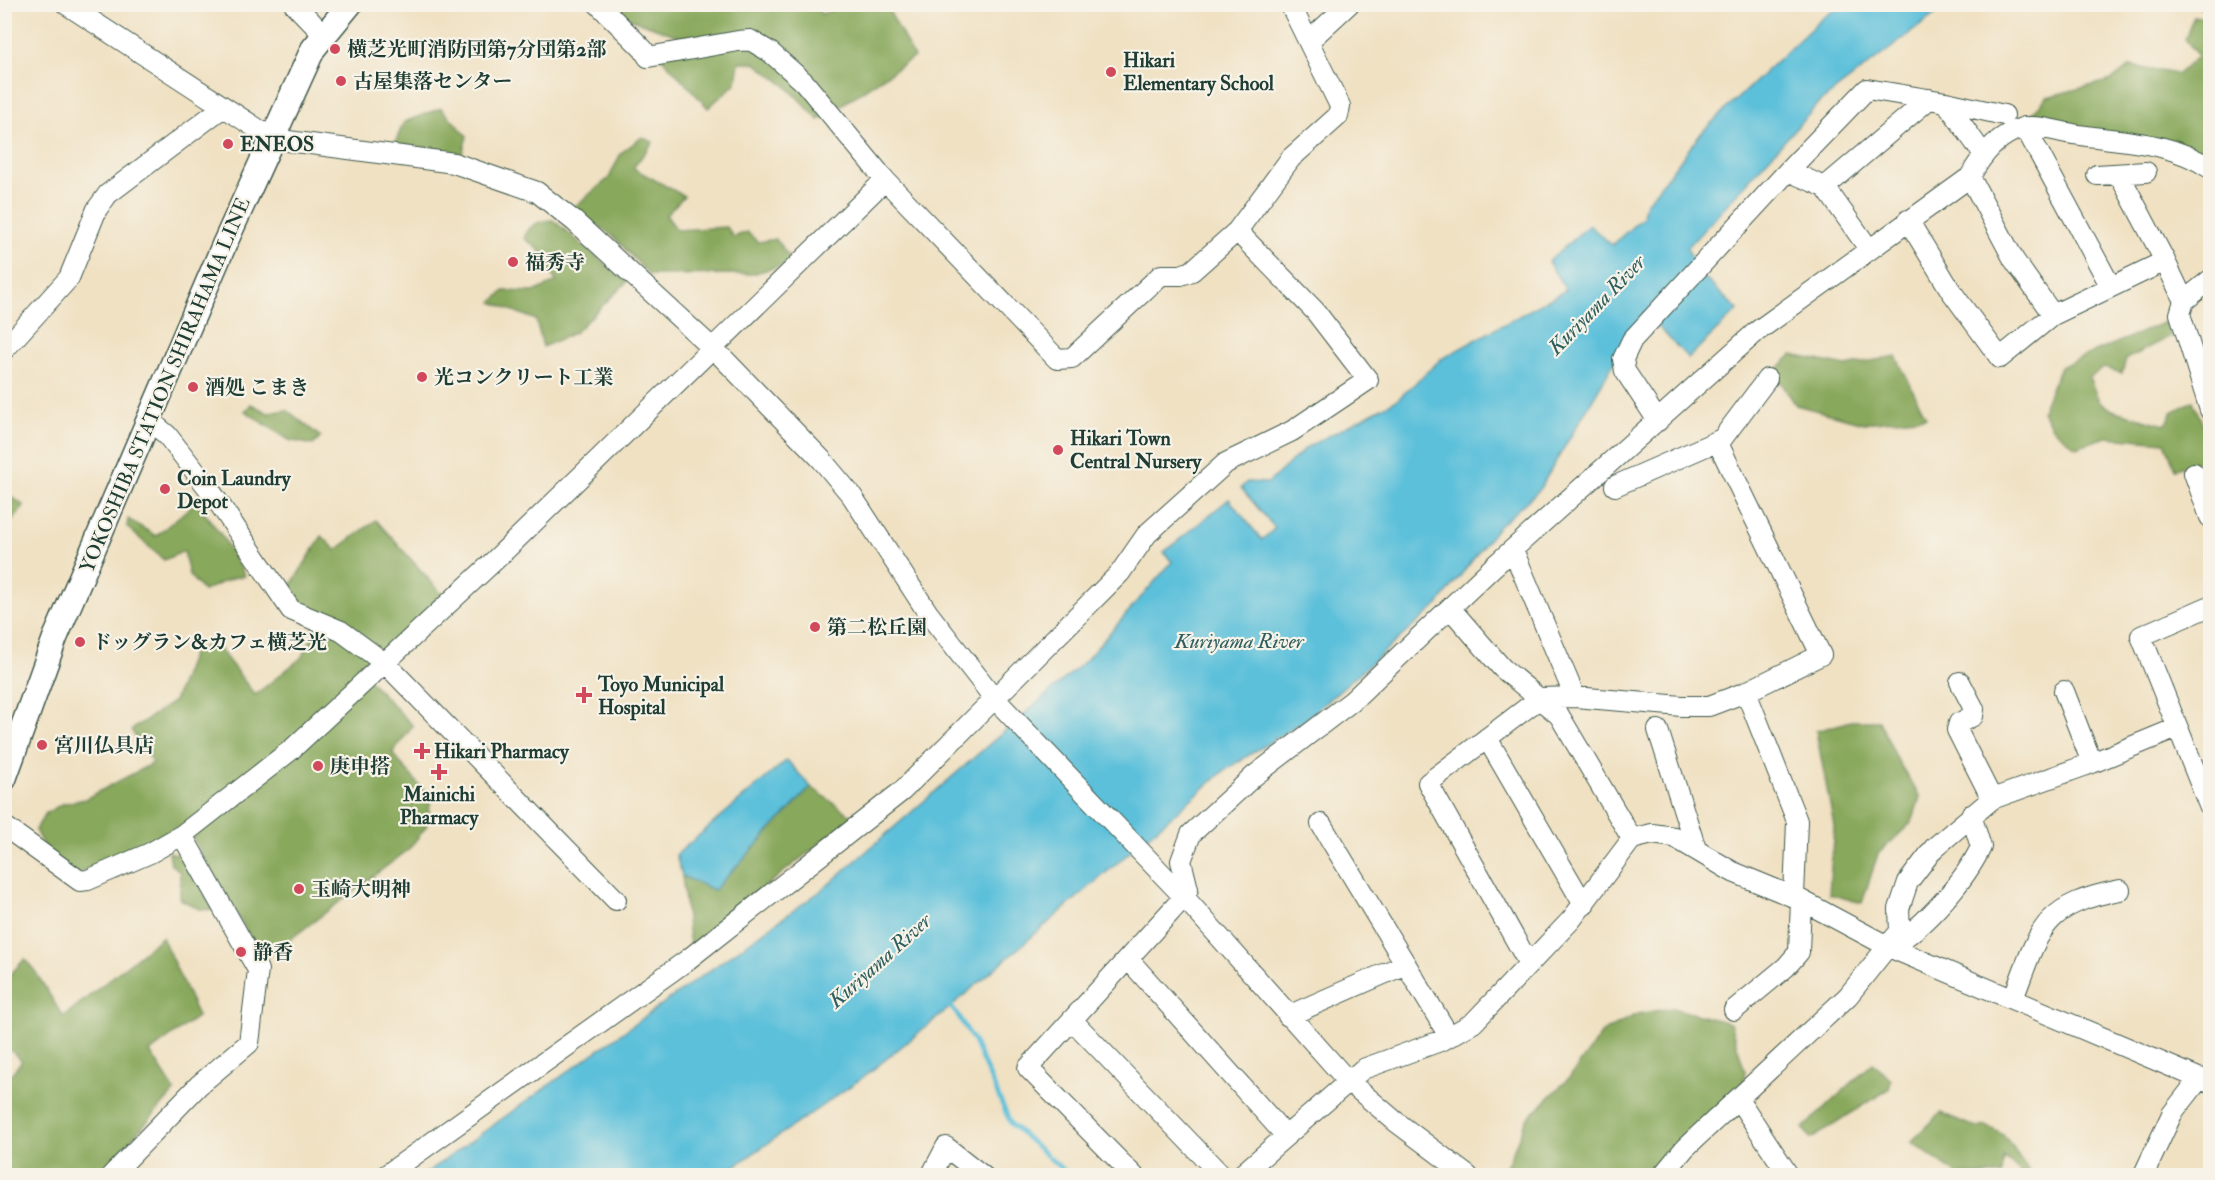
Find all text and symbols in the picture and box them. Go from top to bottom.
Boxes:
place label: 横芝光町消防団第7分団第2部 [347,37,606,62]
marker: 横芝光町消防団第7分団第2部 [328,42,342,56]
place label: Hikari Elementary School [1123,48,1275,97]
marker: Hikari Elementary School [1104,65,1118,79]
place label: 古屋集落センター [353,69,512,94]
marker: 古屋集落センター [334,74,348,88]
place label: ENEOS [240,132,314,157]
marker: ENEOS [221,137,235,151]
street label: YOKOSHIBA STATION SHIRAHAMA LINE [74,193,256,577]
water label: Kuriyama River [1542,248,1652,362]
place label: 福秀寺 [525,250,585,275]
marker: 福秀寺 [506,255,520,269]
place label: 光コンクリート工業 [434,365,614,390]
marker: 光コンクリート工業 [415,370,429,384]
place label: 酒処 こまき [205,375,309,400]
marker: 酒処 こまき [186,380,200,394]
place label: Hikari Town Central Nursery [1070,426,1203,475]
marker: Hikari Town Central Nursery [1051,443,1065,457]
place label: Coin Laundry Depot [177,466,292,515]
marker: Coin Laundry Depot [158,482,172,496]
place label: 第二松丘園 [827,615,927,640]
marker: 第二松丘園 [808,620,822,634]
water label: Kuriyama River [1173,628,1305,655]
place label: ドッグラン&カフェ横芝光 [92,630,327,655]
marker: ドッグラン&カフェ横芝光 [73,635,87,649]
place label: Toyo Municipal Hospital [597,672,725,721]
marker: Toyo Municipal Hospital [575,686,593,704]
place label: 宮川仏具店 [54,733,154,758]
marker: 宮川仏具店 [35,738,49,752]
place label: Hikari Pharmacy [434,739,570,765]
marker: Hikari Pharmacy [415,744,429,758]
place label: 庚申搭 [330,754,390,779]
marker: 庚申搭 [311,759,325,773]
marker: Mainichi Pharmacy [432,765,446,779]
place label: Mainichi Pharmacy [400,782,479,831]
place label: 玉崎大明神 [311,877,411,902]
marker: 玉崎大明神 [292,882,306,896]
water label: Kuriyama River [822,907,938,1015]
place label: 静香 [253,940,293,965]
marker: 静香 [234,945,248,959]

